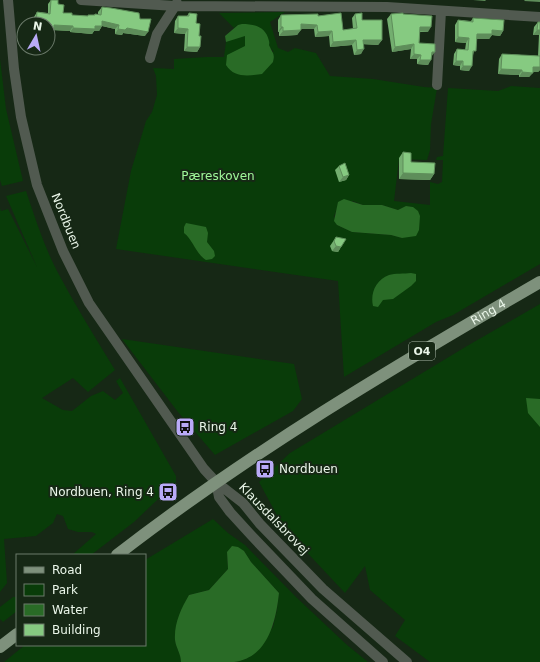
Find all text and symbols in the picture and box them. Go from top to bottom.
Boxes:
north arrow [16,16,56,56]
text: N [32,19,43,34]
park label: Pæreskoven [181,169,255,183]
street label: Nordbuen [48,191,84,251]
street label: Ring 4 [468,296,508,328]
road number: O4 [409,342,435,360]
bus stop icon: Ring 4 [174,416,196,438]
place label: Ring 4 [199,420,237,434]
bus stop icon: Nordbuen [254,458,276,480]
place label: Nordbuen [279,462,338,476]
street label: Klausdalsbrovej [236,480,312,558]
bus stop icon: Nordbuen, Ring 4 [157,481,179,503]
place label: Nordbuen, Ring 4 [49,485,154,499]
legend [16,554,146,646]
text: Road [52,563,82,577]
text: Park [52,583,78,597]
text: Water [52,603,88,617]
text: Building [52,623,101,637]

